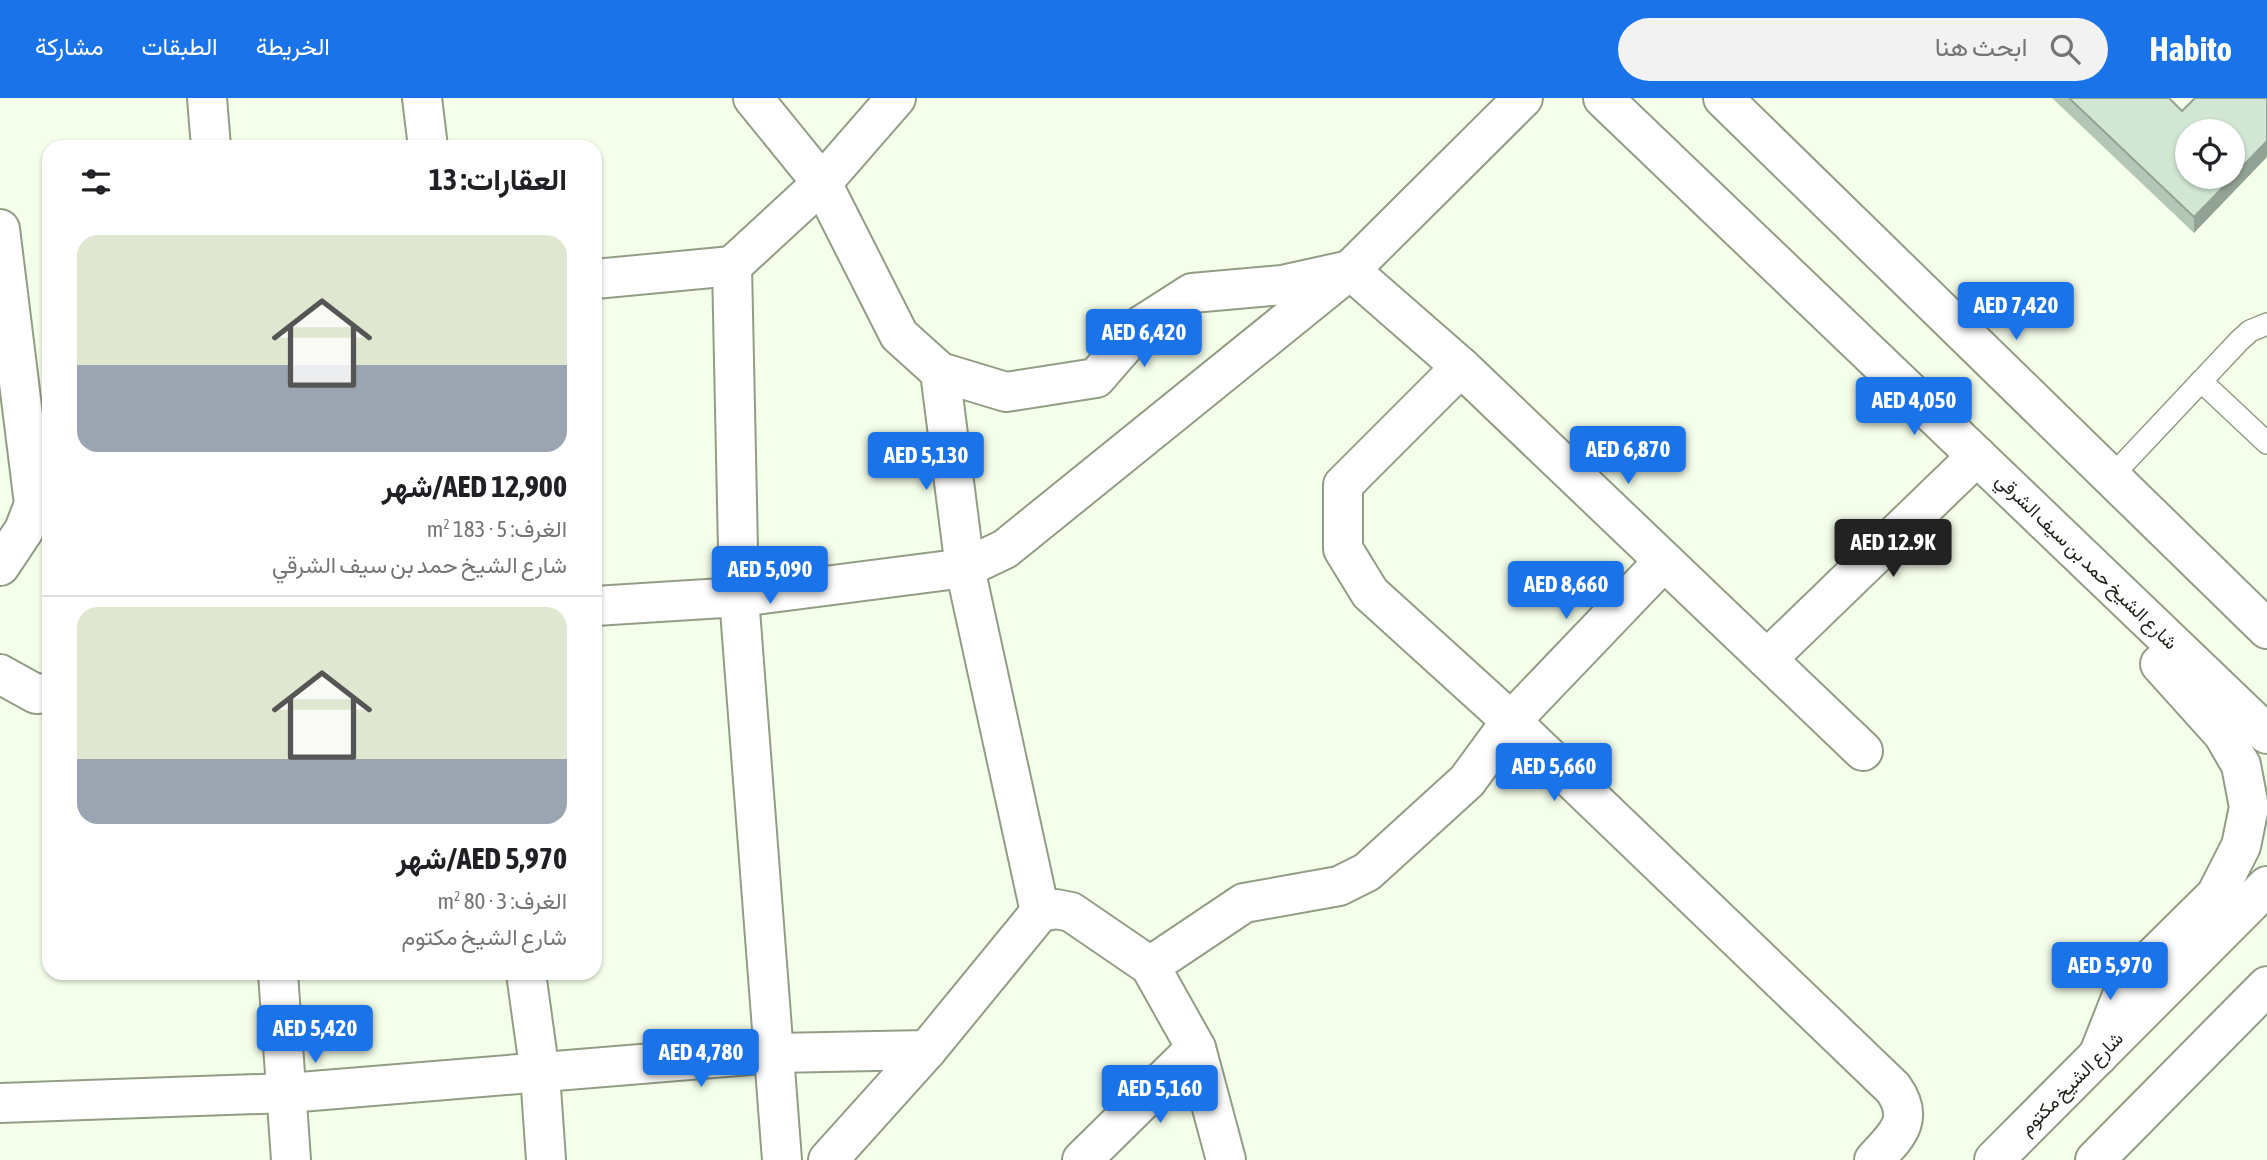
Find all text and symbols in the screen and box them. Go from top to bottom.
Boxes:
search box [1618,18,2108,81]
icon: search [2046,30,2084,68]
text: Habito [2150,30,2232,68]
text: ابحث هنا [1935,32,2028,62]
text: مشاركة [35,33,103,60]
text: الطبقات [141,33,218,60]
text: الخريطة [256,33,330,60]
map controls [2175,119,2245,189]
button: locate [2175,119,2245,189]
text: العقارات: 13 [429,162,567,196]
icon: filters [77,163,115,201]
icon: home [259,280,385,406]
pin: AED 7,420 [1936,282,2096,342]
text: AED 7,420 [1974,292,2058,318]
pin: AED 6,420 [1064,310,1224,369]
text: AED 6,420 [1102,319,1186,345]
pin: AED 4,050 [1834,378,1994,437]
text: AED 4,050 [1872,387,1956,413]
pin: AED 6,870 [1548,426,1708,486]
pin: AED 5,130 [846,432,1006,492]
text: AED 6,870 [1586,436,1670,462]
text: AED 5,130 [884,442,968,468]
street label: شارع الشيخ حمد بن سيف الشرقي [1988,468,2182,657]
text: AED 12,900/شهر [382,469,567,503]
text: الغرف: 5 · 183 m² [427,516,567,542]
pin: AED 12.9K [1813,519,1973,579]
text: AED 12.9K [1851,529,1935,555]
pin: AED 5,090 [690,546,850,606]
text: شارع الشيخ حمد بن سيف الشرقي [272,552,567,578]
text: AED 5,090 [728,556,812,582]
pin: AED 8,660 [1486,561,1646,621]
text: AED 8,660 [1524,571,1608,597]
icon: home [259,652,385,778]
pin: AED 5,660 [1474,744,1634,803]
text: AED 5,660 [1512,753,1596,779]
text: AED 5,970/شهر [396,841,567,875]
text: الغرف: 3 · 80 m² [438,888,567,914]
text: شارع الشيخ مكتوم [401,924,567,950]
pin: AED 5,970 [2030,942,2190,1002]
text: AED 5,970 [2068,952,2152,978]
pin: AED 5,420 [235,1006,395,1065]
text: AED 5,420 [273,1015,357,1041]
street label: شارع الشيخ مكتوم [2015,1027,2129,1141]
pin: AED 4,780 [621,1030,781,1089]
text: AED 4,780 [659,1039,743,1065]
pin: AED 5,160 [1080,1066,1240,1125]
text: AED 5,160 [1118,1075,1202,1101]

